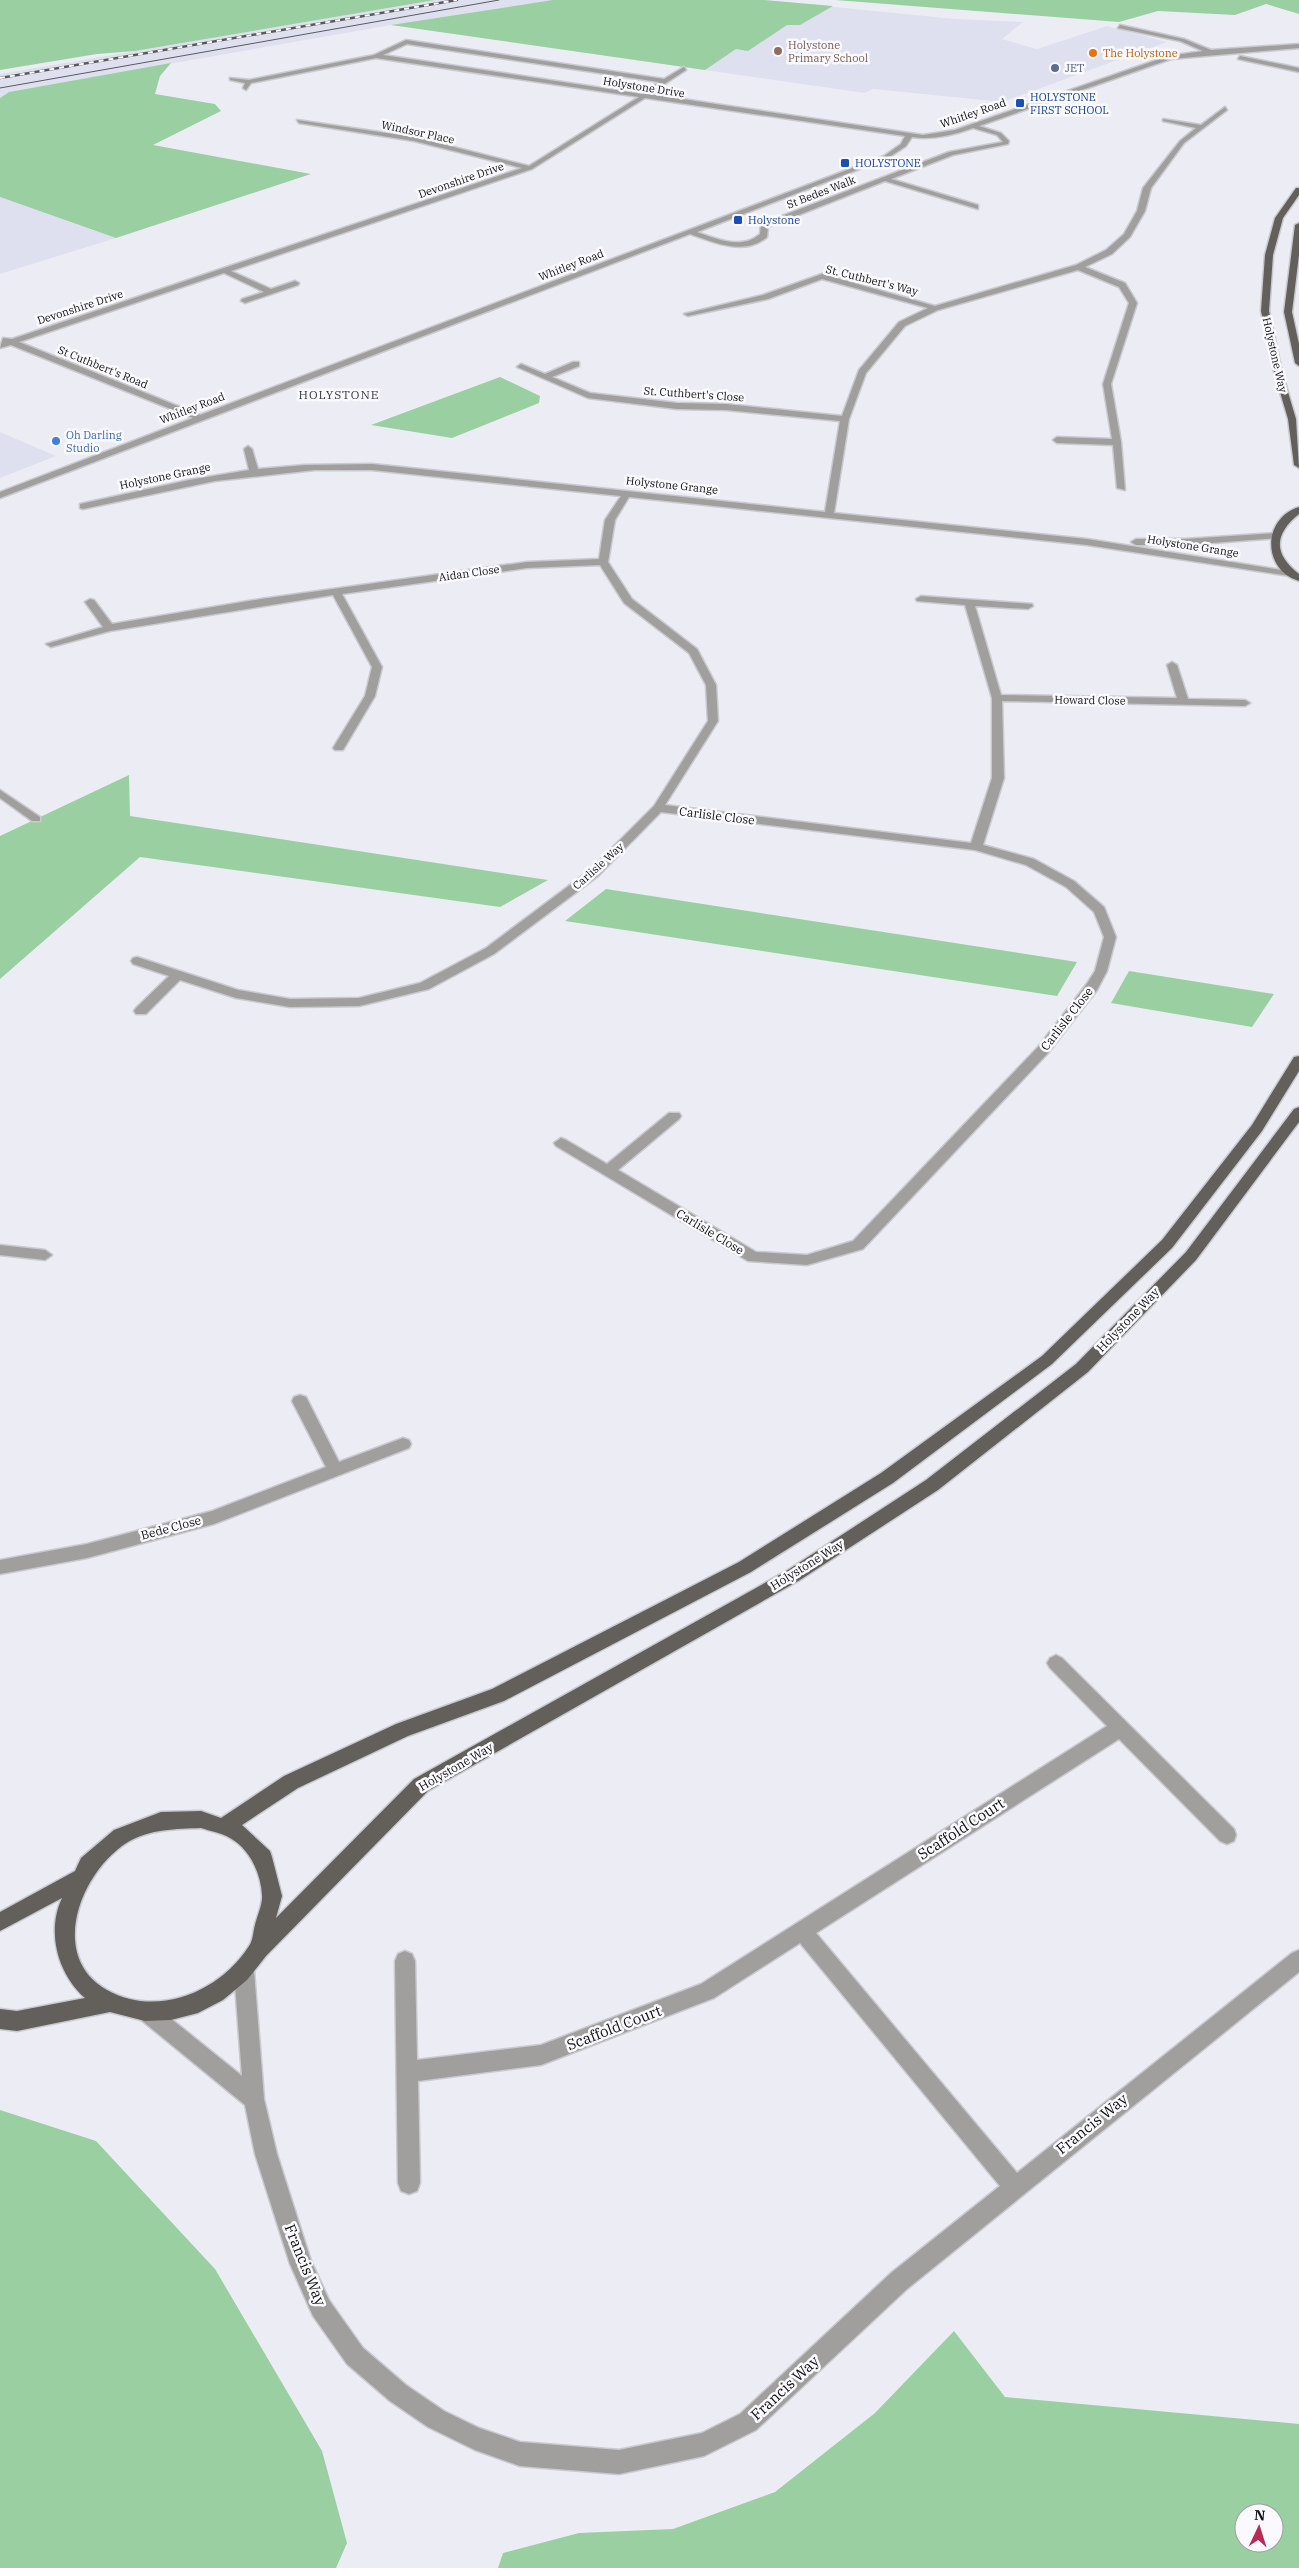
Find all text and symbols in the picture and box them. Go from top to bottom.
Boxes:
place label: Holystone Primary School [788,38,868,65]
marker: Holystone Primary School [772,45,784,57]
place label: The Holystone [1103,46,1178,60]
marker: The Holystone [1087,47,1099,59]
place label: JET [1065,61,1084,75]
marker: JET [1049,62,1061,74]
street label: Holystone Drive [602,74,686,100]
place label: HOLYSTONE FIRST SCHOOL [1030,90,1109,117]
street label: Whitley Road [938,95,1008,131]
marker: HOLYSTONE FIRST SCHOOL [1014,97,1026,109]
street label: Windsor Place [380,117,456,147]
place label: HOLYSTONE [855,156,921,170]
marker: HOLYSTONE [839,157,851,169]
street label: Devonshire Drive [416,159,506,201]
street label: St Bedes Walk [785,172,858,212]
place label: Holystone [748,213,800,227]
marker: Holystone [732,214,744,226]
street label: Whitley Road [536,246,606,284]
street label: St. Cuthbert's Way [824,262,920,298]
street label: Devonshire Drive [35,286,125,327]
street label: Holystone Way [1260,316,1290,394]
street label: St Cuthbert's Road [56,343,150,392]
street label: St. Cuthbert's Close [643,384,745,405]
district label: HOLYSTONE [299,387,379,402]
street label: Whitley Road [157,389,227,427]
place label: Oh Darling Studio [66,428,122,455]
marker: Oh Darling Studio [50,435,62,447]
street label: Holystone Grange [118,460,212,492]
street label: Holystone Grange [625,473,719,497]
street label: Holystone Grange [1146,532,1240,560]
street label: Aidan Close [438,562,500,584]
street label: Howard Close [1054,692,1126,708]
street label: Carlisle Close [678,803,756,828]
street label: Carlisle Way [570,839,626,892]
street label: Carlisle Close [1037,984,1096,1053]
street label: Carlisle Close [674,1206,747,1258]
street label: Holystone Way [1093,1284,1162,1355]
street label: Bede Close [139,1512,203,1543]
street label: Holystone Way [767,1536,847,1593]
street label: Holystone Way [416,1739,496,1794]
street label: Scaffold Court [914,1793,1008,1864]
street label: Scaffold Court [564,2001,664,2054]
street label: Francis Way [1052,2089,1131,2158]
street label: Francis Way [280,2221,330,2308]
street label: Francis Way [747,2351,823,2424]
north arrow [1234,2503,1284,2553]
text: N [1254,2506,1266,2524]

